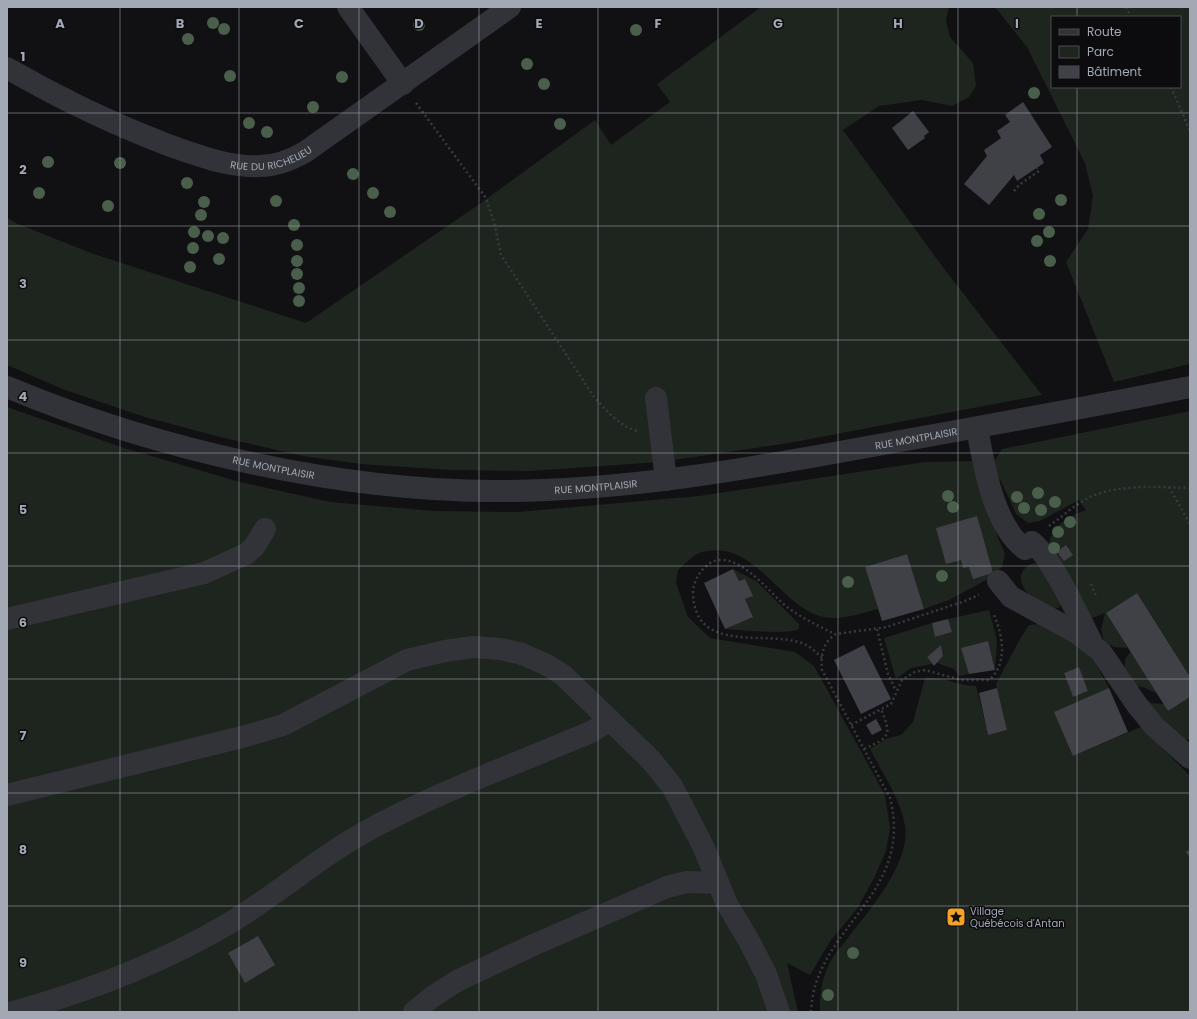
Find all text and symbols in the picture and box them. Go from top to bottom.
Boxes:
text: A [55,14,65,33]
text: B [176,14,185,33]
text: C [294,14,304,33]
text: D [414,14,424,33]
text: E [535,14,543,33]
text: F [654,14,662,33]
text: G [773,14,783,33]
text: H [893,14,903,33]
text: I [1015,14,1019,33]
legend [1051,16,1181,88]
text: Route [1087,23,1121,40]
text: Parc [1087,43,1114,60]
text: 1 [21,47,25,66]
text: Bâtiment [1087,63,1142,80]
street label: RUE DU RICHELIEU [229,142,315,174]
text: 2 [19,160,27,179]
text: 3 [19,274,27,293]
text: 4 [19,387,28,406]
street label: RUE MONTPLAISIR [874,423,959,453]
street label: RUE MONTPLAISIR [231,452,316,483]
street label: RUE MONTPLAISIR [554,476,638,497]
text: 5 [19,500,27,519]
text: 6 [19,613,27,632]
text: 7 [20,726,27,745]
text: 8 [19,840,27,859]
place label: Village Québécois d'Antan [970,904,1065,931]
place icon: Village Québécois d'Antan [945,906,967,928]
text: 9 [19,953,27,972]

